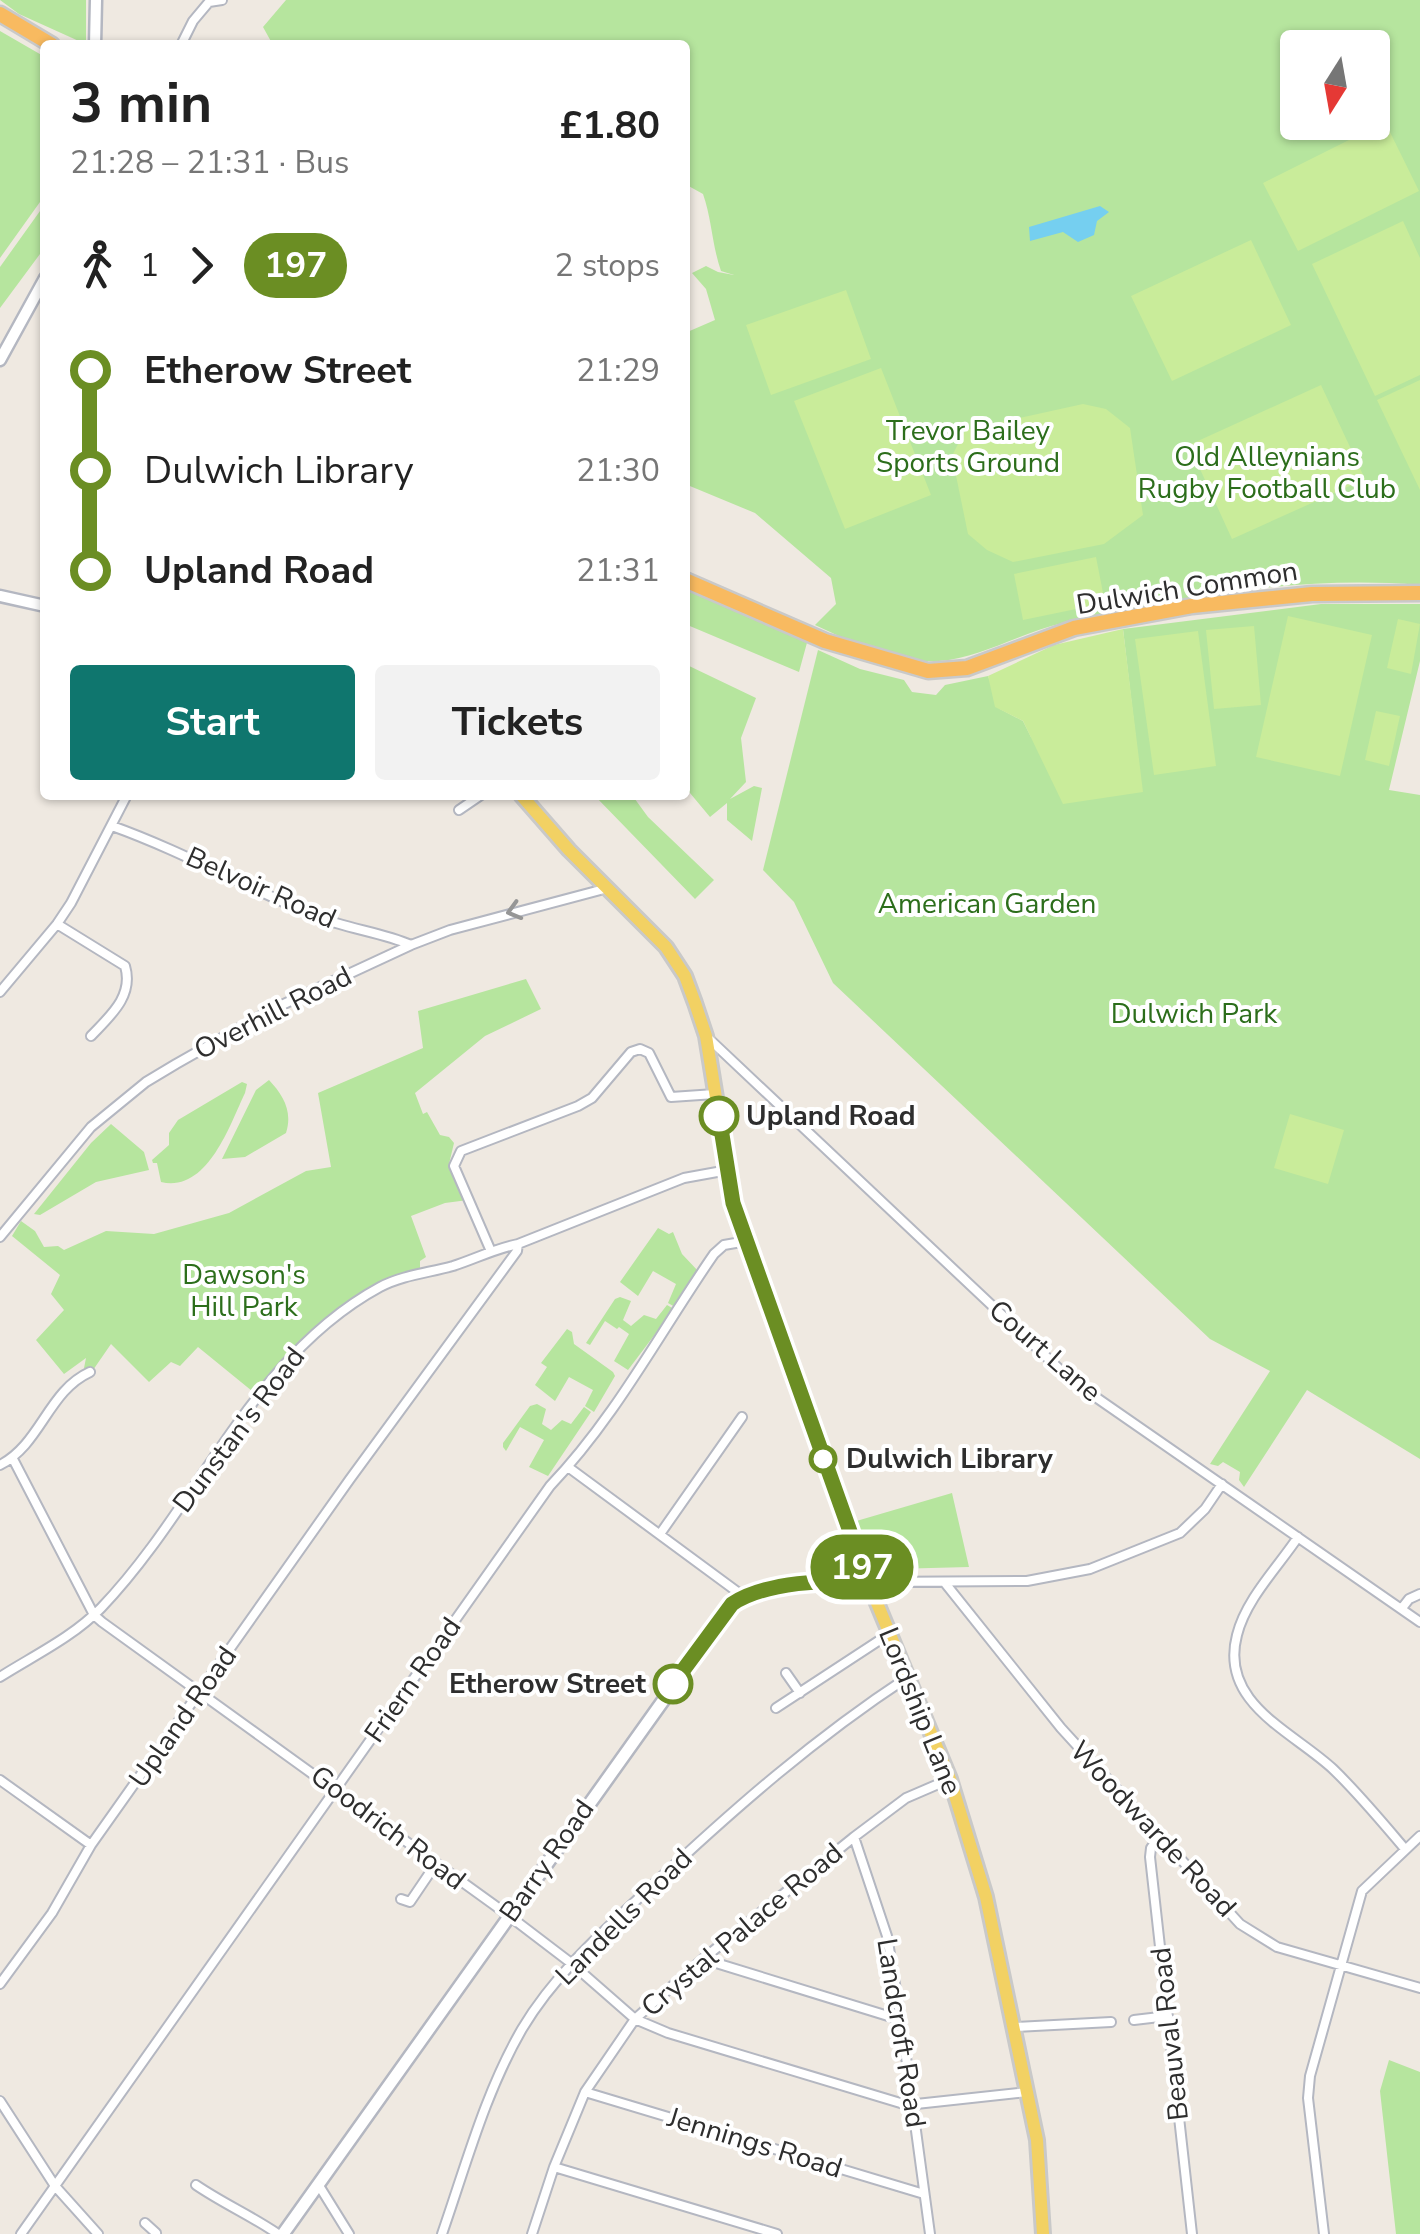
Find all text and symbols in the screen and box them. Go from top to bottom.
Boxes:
north arrow [1280,30,1390,140]
map controls [1280,30,1390,140]
text: 3 min [70,66,212,141]
text: £1.80 [559,100,660,151]
text: 21:28 – 21:31 · Bus [70,141,349,184]
icon: walk [70,238,125,293]
icon: forward [174,238,229,293]
text: 197 [264,242,327,289]
text: 1 [140,244,159,287]
text: 2 stops [554,244,660,287]
text: Etherow Street [144,345,411,396]
text: 21:29 [576,349,660,392]
park label: Trevor Bailey Sports Ground [876,412,1060,482]
park label: Old Alleynians Rugby Football Club [1138,438,1396,508]
text: Dulwich Library [144,445,413,496]
text: 21:30 [576,449,660,492]
text: Upland Road [144,545,374,596]
text: 21:31 [576,549,660,592]
street label: Dulwich Common [1074,552,1300,624]
button: Start [70,665,355,780]
button: Tickets [375,665,660,780]
street label: Belvoir Road [180,838,342,938]
park label: American Garden [878,885,1096,923]
one-way arrow [506,900,523,921]
street label: Overhill Road [188,957,358,1069]
park label: Dulwich Park [1111,995,1278,1033]
marker: Upland Road [700,1097,738,1135]
place label: Upland Road [746,1097,916,1135]
park label: Dawson's Hill Park [182,1256,306,1326]
street label: Court Lane [981,1291,1109,1411]
street label: Dunstan's Road [164,1339,314,1521]
place label: Dulwich Library [846,1440,1053,1478]
marker: Dulwich Library [810,1446,836,1472]
line badge: 197 [804,1534,920,1600]
text: 197 [830,1544,894,1591]
street label: Friern Road [356,1610,470,1750]
street label: Lordship Lane [869,1622,971,1800]
street label: Upland Road [120,1639,246,1795]
place label: Etherow Street [449,1665,646,1703]
marker: Etherow Street [654,1665,692,1703]
street label: Woodwarde Road [1061,1733,1245,1925]
street label: Goodrich Road [302,1757,474,1899]
street label: Barry Road [491,1792,603,1930]
street label: Crystal Palace Road [633,1834,851,2026]
street label: Landells Road [547,1840,701,1994]
street label: Landcroft Road [867,1936,935,2130]
street label: Beauval Road [1142,1945,1198,2123]
street label: Jennings Road [662,2098,847,2188]

